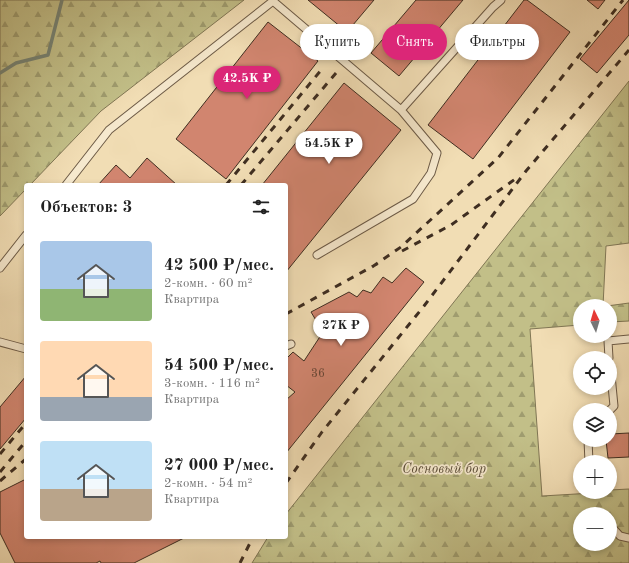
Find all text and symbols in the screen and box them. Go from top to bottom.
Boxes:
chip: Купить [300,24,374,60]
chip: Снять [382,24,447,60]
chip: Фильтры [455,24,539,60]
pin: 42.5K ₽ [210,66,284,100]
text: 42.5K ₽ [222,72,272,85]
pin: 54.5K ₽ [292,131,366,165]
text: 54.5K ₽ [304,137,354,150]
icon: filters [250,196,272,218]
text: Объектов: 3 [40,199,132,216]
icon: home [72,257,120,305]
text: 42 500 ₽/мес. [164,257,274,274]
text: 2-комн. · 60 m² [164,277,252,290]
text: Квартира [164,293,219,306]
north arrow [573,299,617,343]
map controls [573,299,617,551]
pin: 27K ₽ [313,313,369,347]
text: 27K ₽ [322,319,360,332]
button: locate [573,351,617,395]
icon: home [72,357,120,405]
text: 54 500 ₽/мес. [164,357,274,374]
house number: 36 [311,368,325,380]
text: 3-комн. · 116 m² [164,377,260,390]
text: Квартира [164,393,219,406]
button: layers [573,403,617,447]
button: + [573,455,617,499]
icon: home [72,457,120,505]
text: 27 000 ₽/мес. [164,457,274,474]
park label: Сосновый бор [402,461,487,477]
text: 2-комн. · 54 m² [164,477,252,490]
text: Квартира [164,493,219,506]
button: − [573,507,617,551]

